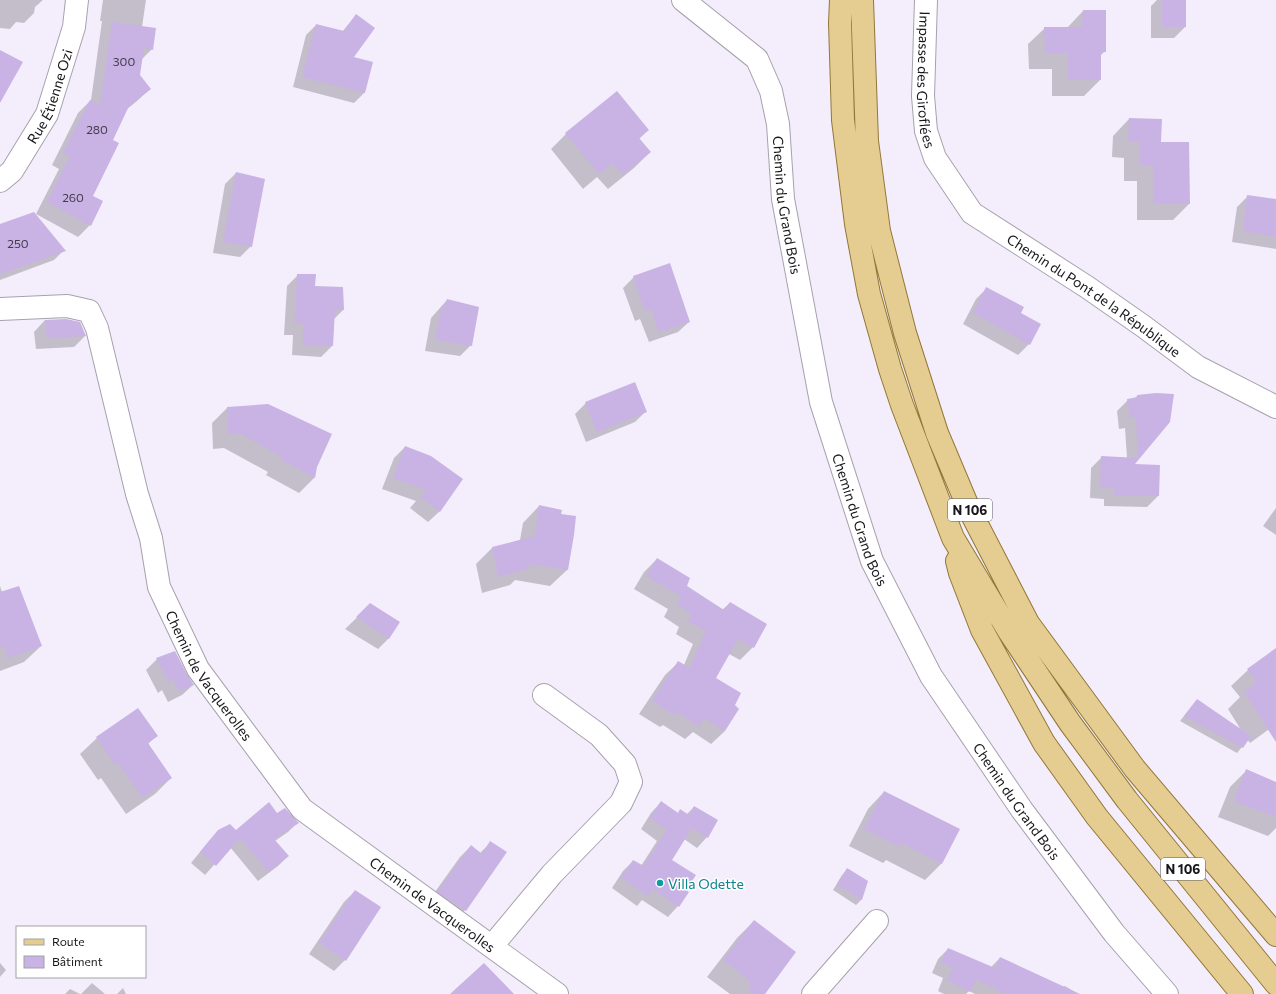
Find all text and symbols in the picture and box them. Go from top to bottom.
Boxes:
street label: Impasse des Giroflées [914,11,940,150]
street label: Rue Étienne Ozi [23,47,75,146]
house number: 300 [113,54,135,68]
house number: 280 [86,122,108,136]
street label: Chemin du Grand Bois [770,135,805,276]
house number: 260 [62,190,84,204]
street label: Chemin du Pont de la République [1004,230,1184,360]
house number: 250 [7,236,29,250]
street label: Chemin du Grand Bois [829,451,892,589]
road number: N 106 [948,499,992,521]
street label: Chemin de Vacquerolles [163,607,257,744]
street label: Chemin du Grand Bois [970,739,1064,863]
street label: Chemin de Vacquerolles [367,853,499,955]
road number: N 106 [1161,858,1205,880]
place label: Villa Odette [668,875,744,892]
marker: Villa Odette [655,878,665,888]
legend [16,926,146,978]
text: Route [52,934,85,948]
text: Bâtiment [52,954,103,968]

